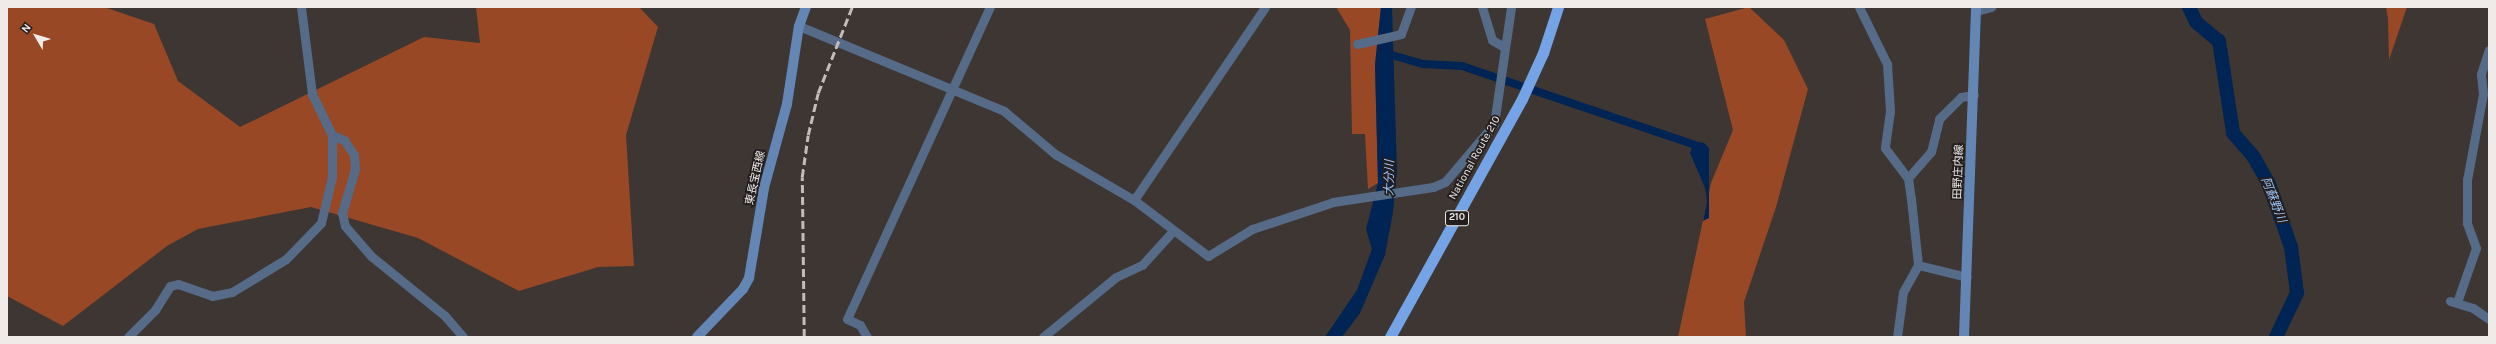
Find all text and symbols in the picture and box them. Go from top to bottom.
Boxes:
north arrow [16,16,56,56]
text: N [19,21,34,35]
street label: National Route 210 [1447,114,1503,202]
street label: 田野庄内線 [1951,144,1967,200]
street label: 東長宝西線 [743,150,769,206]
water label: 大分川 [1382,160,1398,196]
water label: 阿蘇野川 [2257,175,2289,225]
road number: 210 [1445,210,1469,226]

